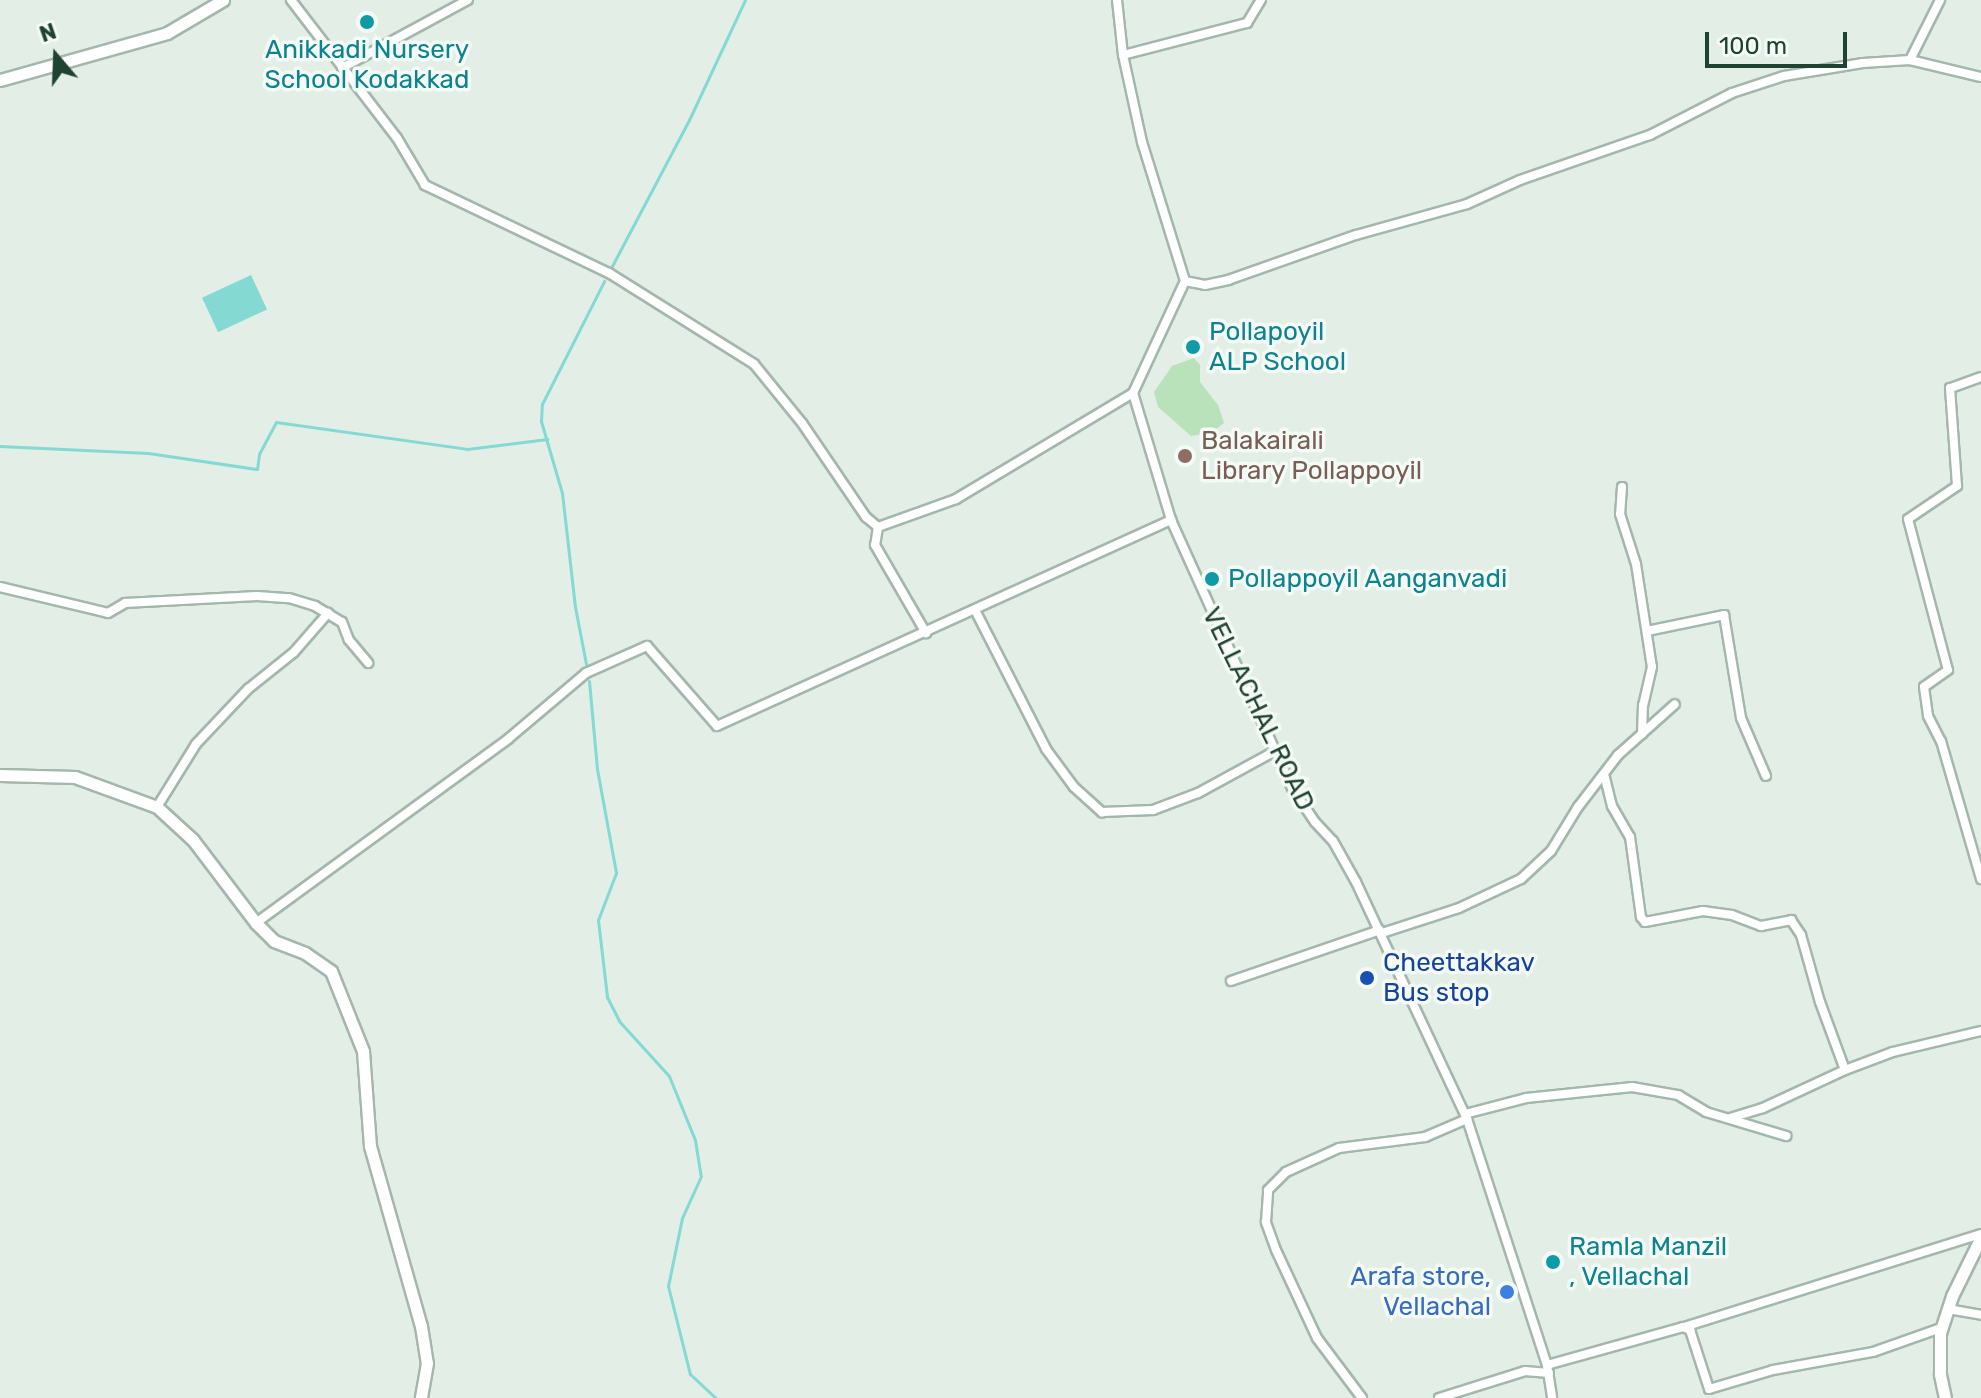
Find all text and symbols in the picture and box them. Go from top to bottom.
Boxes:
marker: Anikkadi Nursery School Kodakkad [358,13,376,31]
north arrow [16,16,96,96]
scale bar [1709,16,1851,66]
text: N [36,17,60,48]
text: 100 m [1719,32,1787,60]
place label: Anikkadi Nursery School Kodakkad [265,34,469,96]
place label: Pollapoyil ALP School [1209,316,1347,378]
marker: Pollapoyil ALP School [1184,338,1202,356]
place label: Balakairali Library Pollappoyil [1201,425,1423,486]
marker: Balakairali Library Pollappoyil [1176,447,1194,465]
place label: Pollappoyil Aanganvadi [1228,563,1508,595]
marker: Pollappoyil Aanganvadi [1203,570,1221,588]
street label: VELLACHAL ROAD [1195,602,1321,816]
place label: Cheettakkav Bus stop [1383,947,1535,1008]
marker: Cheettakkav Bus stop [1358,969,1376,987]
place label: Ramla Manzil , Vellachal [1569,1231,1727,1292]
marker: Ramla Manzil , Vellachal [1544,1253,1562,1271]
place label: Arafa store, Vellachal [1350,1261,1491,1322]
marker: Arafa store, Vellachal [1498,1283,1516,1301]

